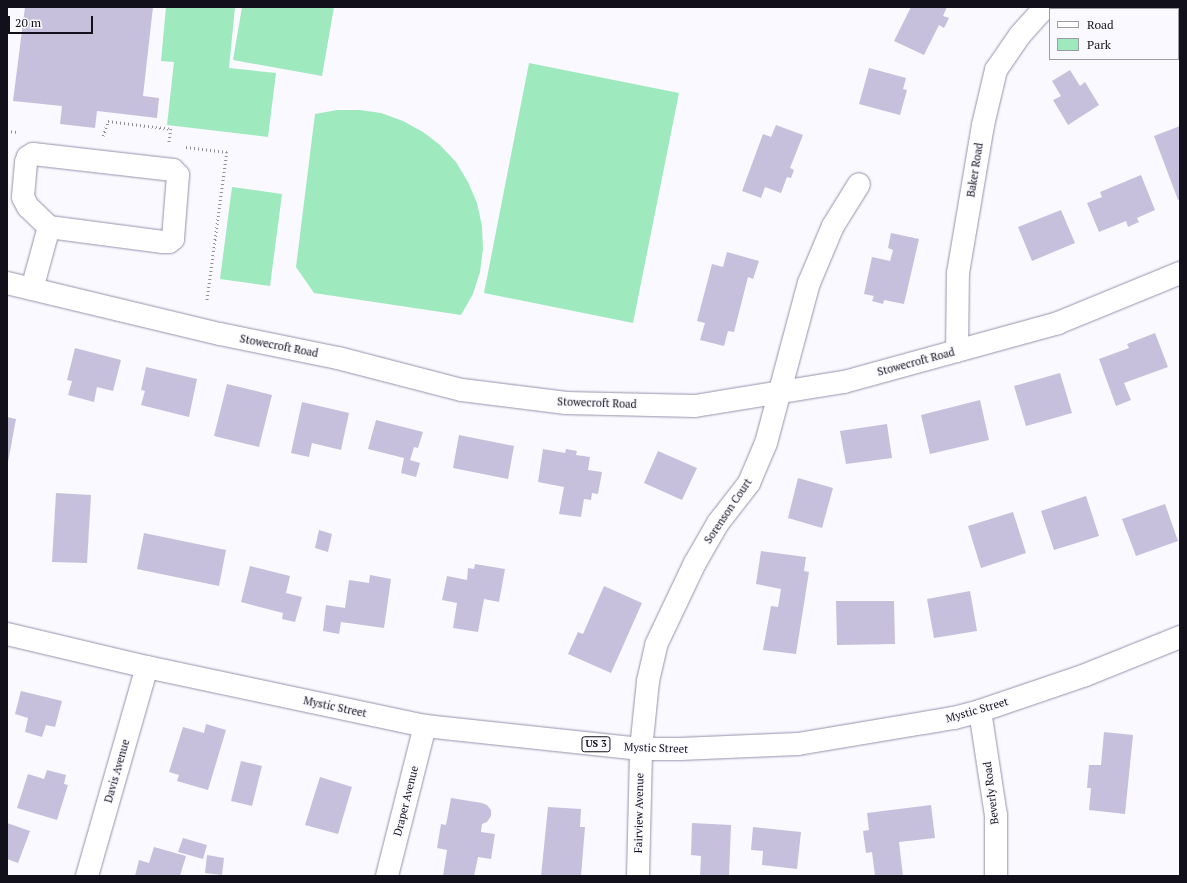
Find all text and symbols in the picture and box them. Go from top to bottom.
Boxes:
scale bar [10,8,95,34]
legend [1049,8,1179,60]
text: 20 m [15,15,41,30]
text: Road [1087,17,1114,32]
text: Park [1087,37,1111,52]
street label: Baker Road [964,142,986,198]
street label: Stowecroft Road [239,332,319,360]
street label: Stowecroft Road [876,345,956,379]
street label: Stowecroft Road [557,395,637,411]
street label: Sorenson Court [701,476,755,546]
street label: Mystic Street [302,694,368,720]
street label: Mystic Street [944,695,1010,725]
road number: US 3 [581,736,611,752]
street label: Davis Avenue [102,738,132,804]
street label: Mystic Street [624,740,688,756]
street label: Beverly Road [981,761,1001,825]
street label: Draper Avenue [391,764,421,838]
street label: Fairview Avenue [632,773,646,853]

